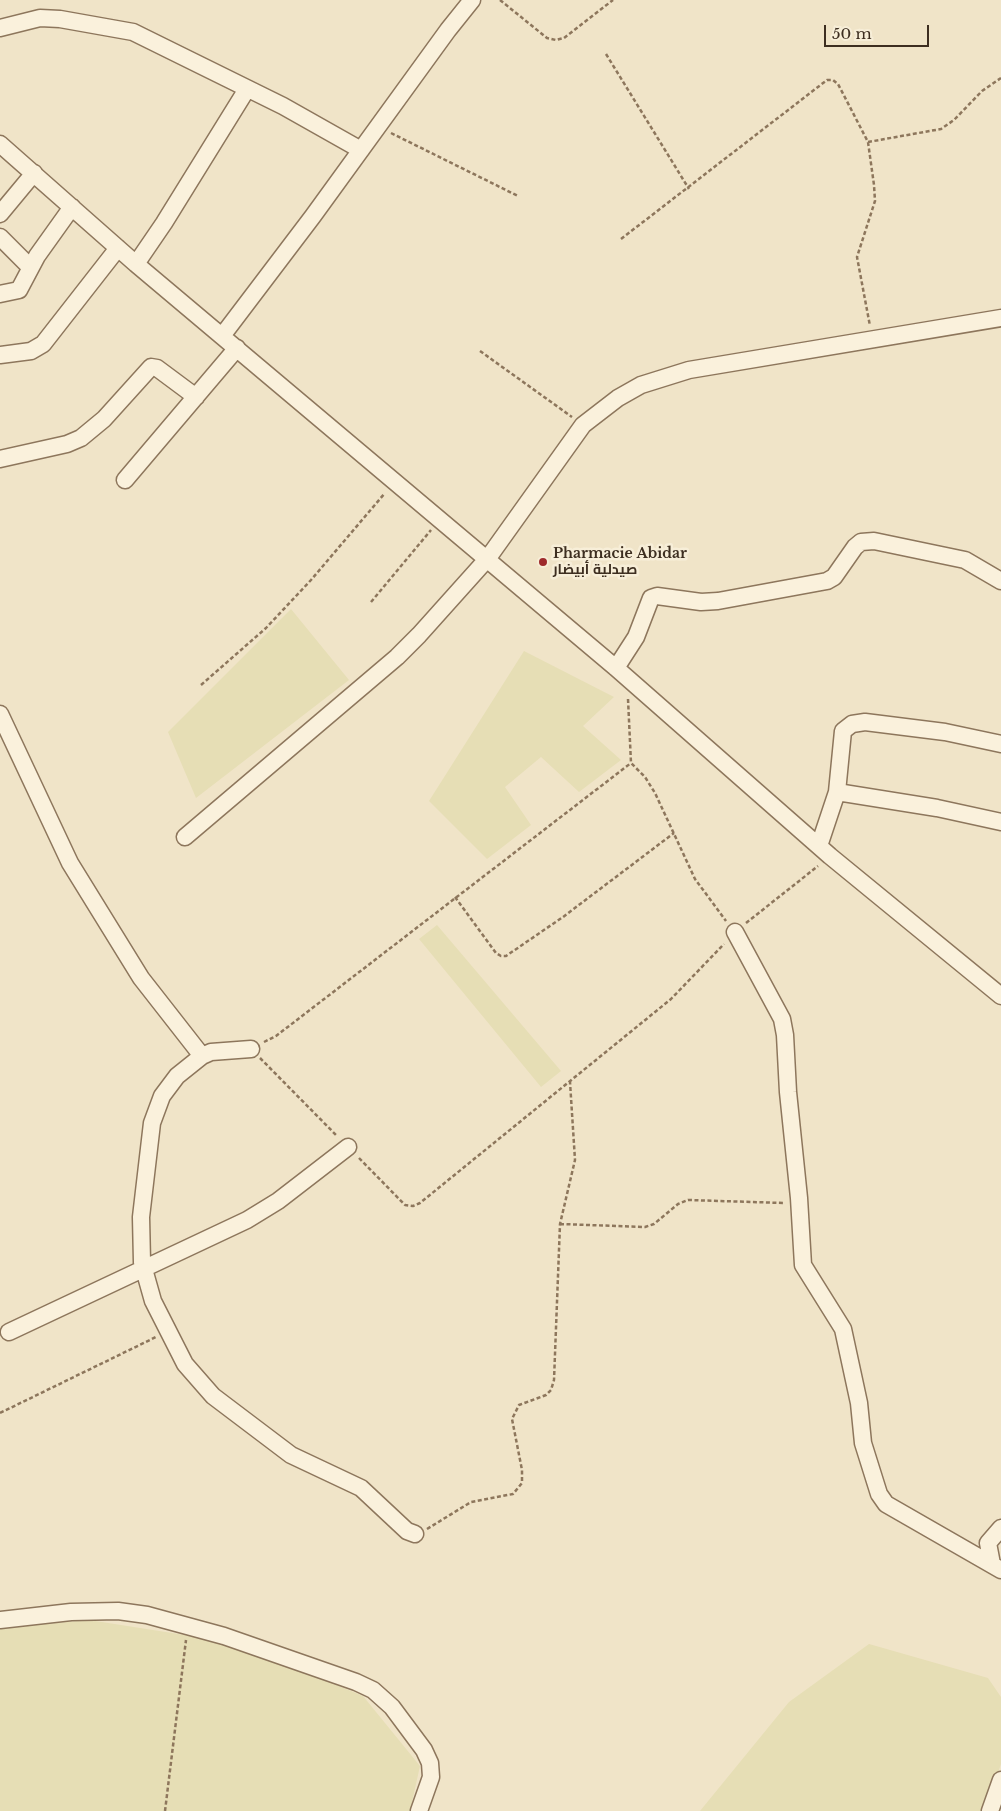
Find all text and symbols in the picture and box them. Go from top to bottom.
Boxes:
scale bar [826,15,931,47]
text: 50 m [832,24,872,43]
place label: Pharmacie Abidar صيدلية أبيضار [553,546,687,578]
marker: Pharmacie Abidar صيدلية أبيضار [537,556,549,568]

